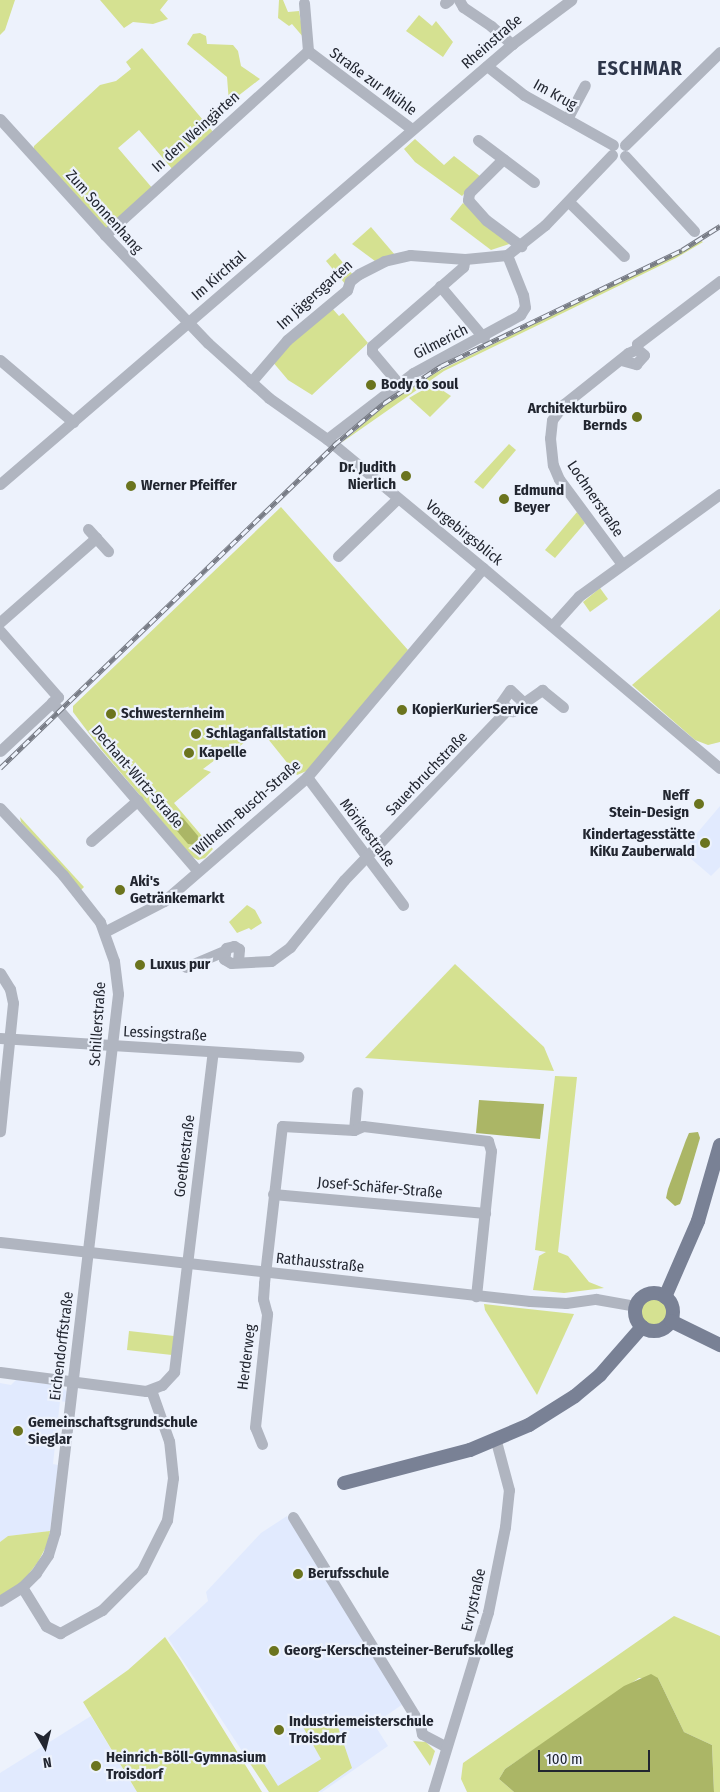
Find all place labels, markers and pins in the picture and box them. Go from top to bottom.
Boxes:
place label: Body to soul [381,376,458,394]
marker: Body to soul [365,379,377,391]
place label: Architekturbüro Bernds [528,399,627,434]
marker: Architekturbüro Bernds [631,411,643,423]
place label: Dr. Judith Nierlich [339,458,396,493]
marker: Dr. Judith Nierlich [400,470,412,482]
place label: Werner Pfeiffer [141,477,237,495]
marker: Werner Pfeiffer [125,480,137,492]
place label: Edmund Beyer [514,481,564,516]
marker: Edmund Beyer [498,493,510,505]
place label: KopierKurierService [412,701,538,719]
marker: KopierKurierService [396,704,408,716]
place label: Schwesternheim [121,705,224,723]
marker: Schwesternheim [105,708,117,720]
place label: Schlaganfallstation [206,725,326,743]
marker: Schlaganfallstation [190,728,202,740]
place label: Kapelle [199,744,247,762]
marker: Kapelle [183,747,195,759]
place label: Neff Stein-Design [609,786,689,821]
marker: Neff Stein-Design [693,798,705,810]
place label: Kindertagesstätte KiKu Zauberwald [583,825,695,860]
marker: Kindertagesstätte KiKu Zauberwald [699,837,711,849]
place label: Aki's Getränkemarkt [130,872,224,907]
marker: Aki's Getränkemarkt [114,884,126,896]
place label: Luxus pur [150,956,210,974]
marker: Luxus pur [134,959,146,971]
place label: Gemeinschaftsgrundschule Sieglar [28,1413,198,1448]
marker: Gemeinschaftsgrundschule Sieglar [12,1425,24,1437]
place label: Berufsschule [308,1565,389,1583]
marker: Berufsschule [292,1568,304,1580]
place label: Georg-Kerschensteiner-Berufskolleg [284,1642,513,1660]
marker: Georg-Kerschensteiner-Berufskolleg [268,1645,280,1657]
place label: Industriemeisterschule Troisdorf [289,1712,434,1747]
marker: Industriemeisterschule Troisdorf [273,1724,285,1736]
place label: Heinrich-Böll-Gymnasium Troisdorf [106,1748,266,1783]
marker: Heinrich-Böll-Gymnasium Troisdorf [90,1760,102,1772]

